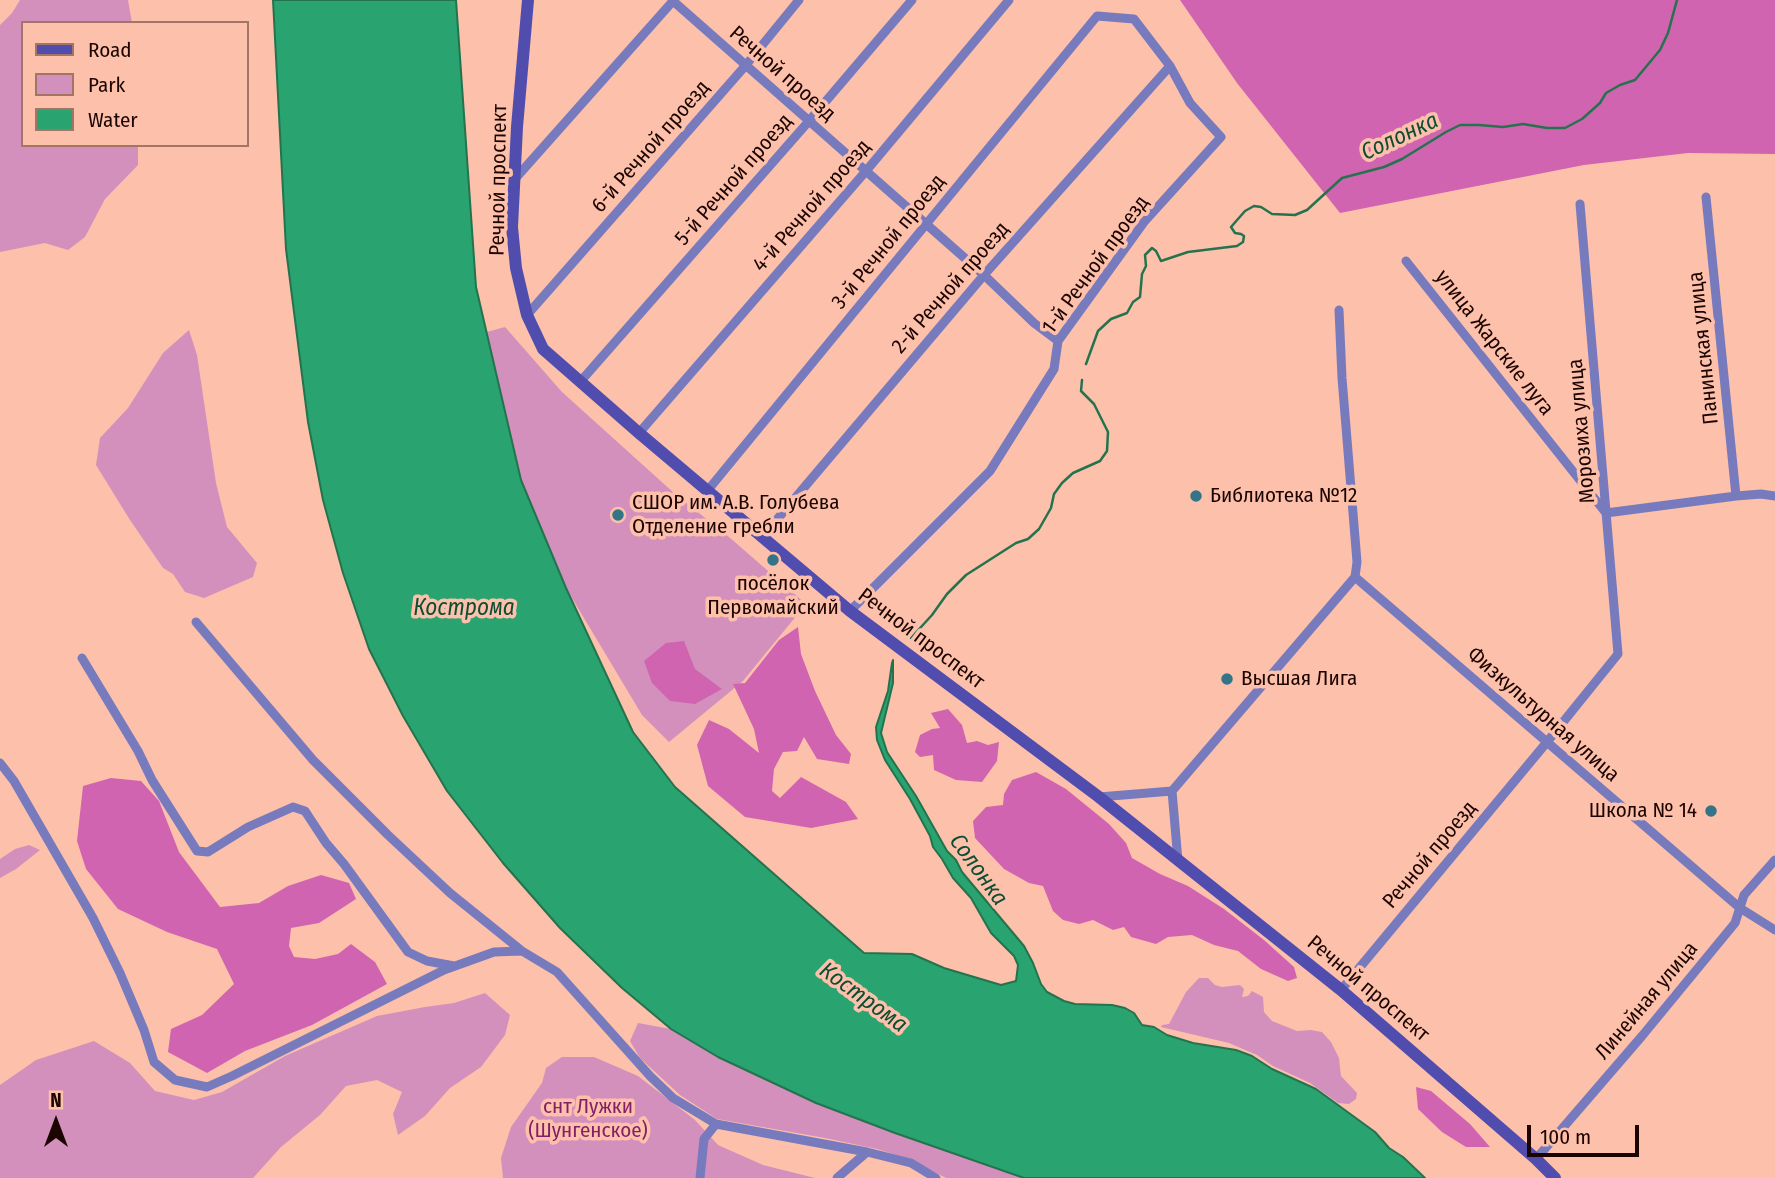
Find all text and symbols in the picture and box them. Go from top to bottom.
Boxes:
legend [21,21,248,147]
street label: Речной проезд [724,21,840,127]
text: Road [88,37,132,63]
text: Park [88,72,125,98]
street label: 6-й Речной проезд [587,76,715,218]
street label: Речной проспект [485,104,513,256]
text: Water [88,107,138,133]
water label: Солонка [1357,107,1443,167]
street label: 5-й Речной проезд [670,109,798,251]
street label: 4-й Речной проезд [748,135,876,277]
street label: 3-й Речной проезд [827,170,951,314]
street label: 1-й Речной проезд [1037,191,1155,339]
street label: 2-й Речной проезд [887,217,1015,359]
street label: улица Жарские луга [1429,265,1559,421]
street label: Панинская улица [1683,270,1725,426]
street label: Морозиха улица [1563,358,1601,504]
place label: Библиотека №12 [1210,483,1357,509]
marker: Библиотека №12 [1188,488,1204,504]
place label: СШОР им. А.В. Голубева Отделение гребли [632,490,839,540]
marker: СШОР им. А.В. Голубева Отделение гребли [610,507,626,523]
marker: посёлок Первомайский [765,552,781,568]
place label: посёлок Первомайский [707,571,839,621]
street label: Речной проспект [853,583,989,695]
water label: Кострома [413,595,515,623]
street label: Физкультурная улица [1462,642,1624,788]
place label: Высшая Лига [1241,666,1357,692]
marker: Высшая Лига [1219,671,1235,687]
street label: Речной проезд [1378,796,1482,914]
place label: Школа № 14 [1589,798,1697,824]
marker: Школа № 14 [1703,803,1719,819]
water label: Солонка [943,829,1013,911]
street label: Речной проспект [1302,931,1434,1047]
street label: Линейная улица [1590,937,1704,1065]
water label: Кострома [814,957,912,1039]
north arrow [21,1087,91,1157]
text: N [50,1089,62,1112]
park label: снт Лужки (Шунгенское) [528,1094,648,1144]
scale bar [1530,1112,1642,1156]
text: 100 m [1540,1124,1591,1150]

